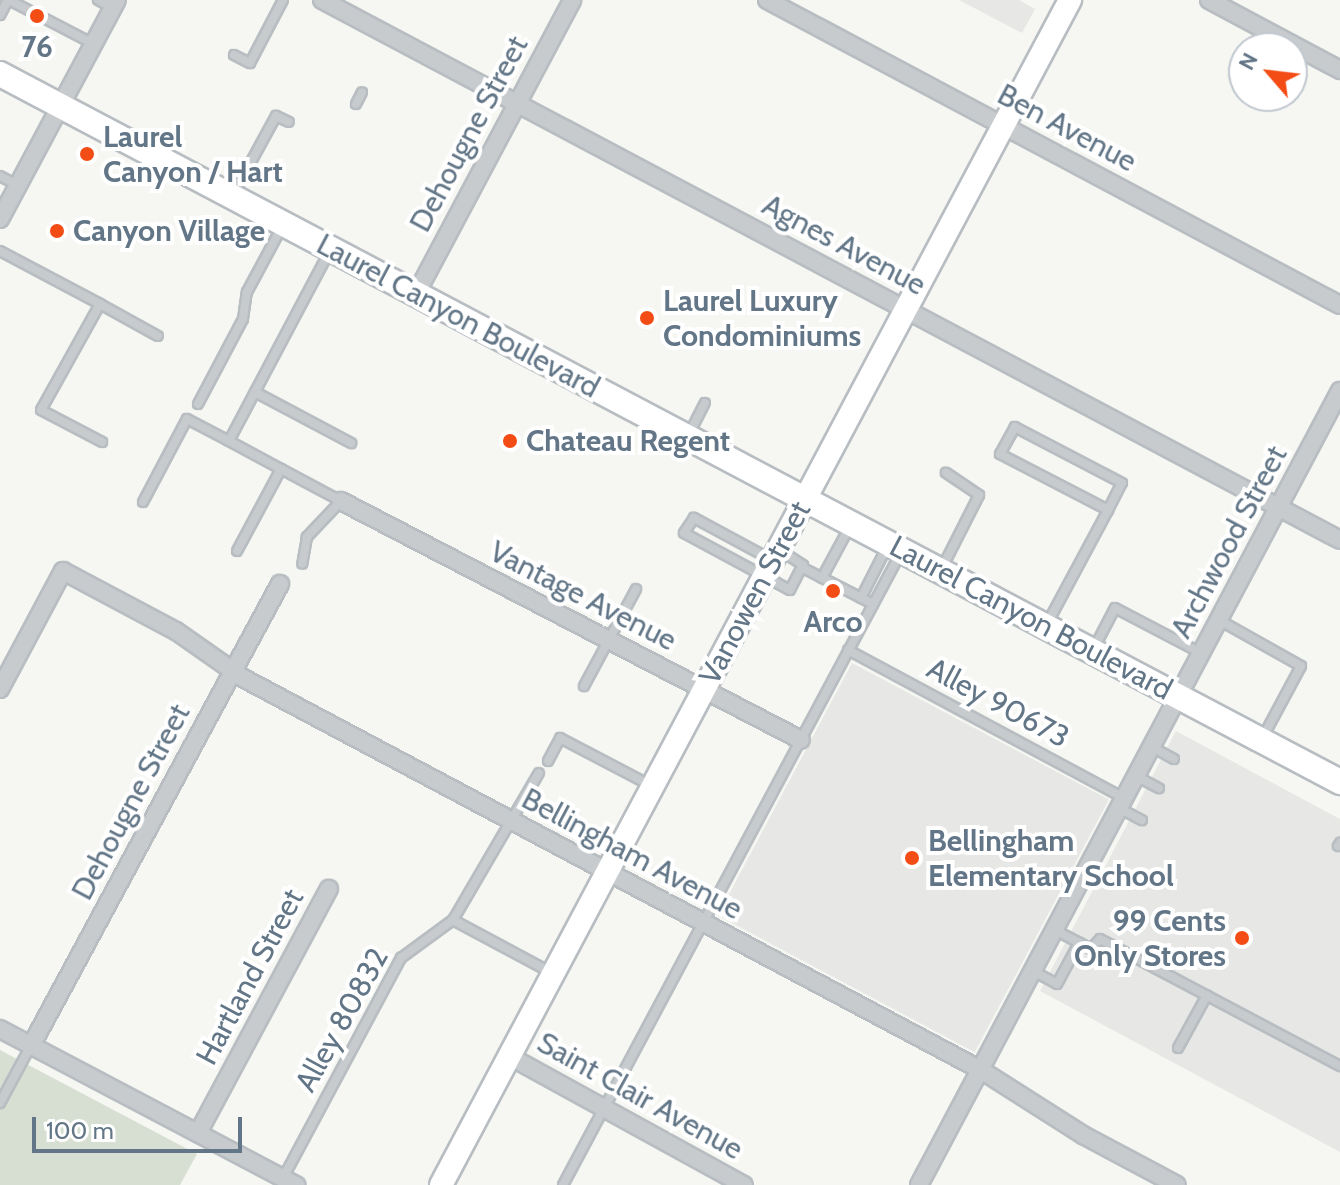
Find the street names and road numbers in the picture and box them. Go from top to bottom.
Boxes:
street label: Dehougne Street [402,30,536,238]
street label: Ben Avenue [991,76,1143,180]
street label: Agnes Avenue [756,187,932,303]
street label: Laurel Canyon Boulevard [311,226,605,406]
street label: Archwood Street [1163,440,1295,644]
street label: Vanowen Street [692,495,818,691]
street label: Laurel Canyon Boulevard [884,528,1178,708]
street label: Vantage Avenue [484,533,682,659]
street label: Alley 90673 [921,651,1075,755]
street label: Dehougne Street [64,698,198,906]
street label: Bellingham Avenue [516,781,748,927]
street label: Hartland Street [189,883,311,1071]
street label: Alley 80832 [288,942,396,1098]
street label: Saint Clair Avenue [531,1025,749,1167]

